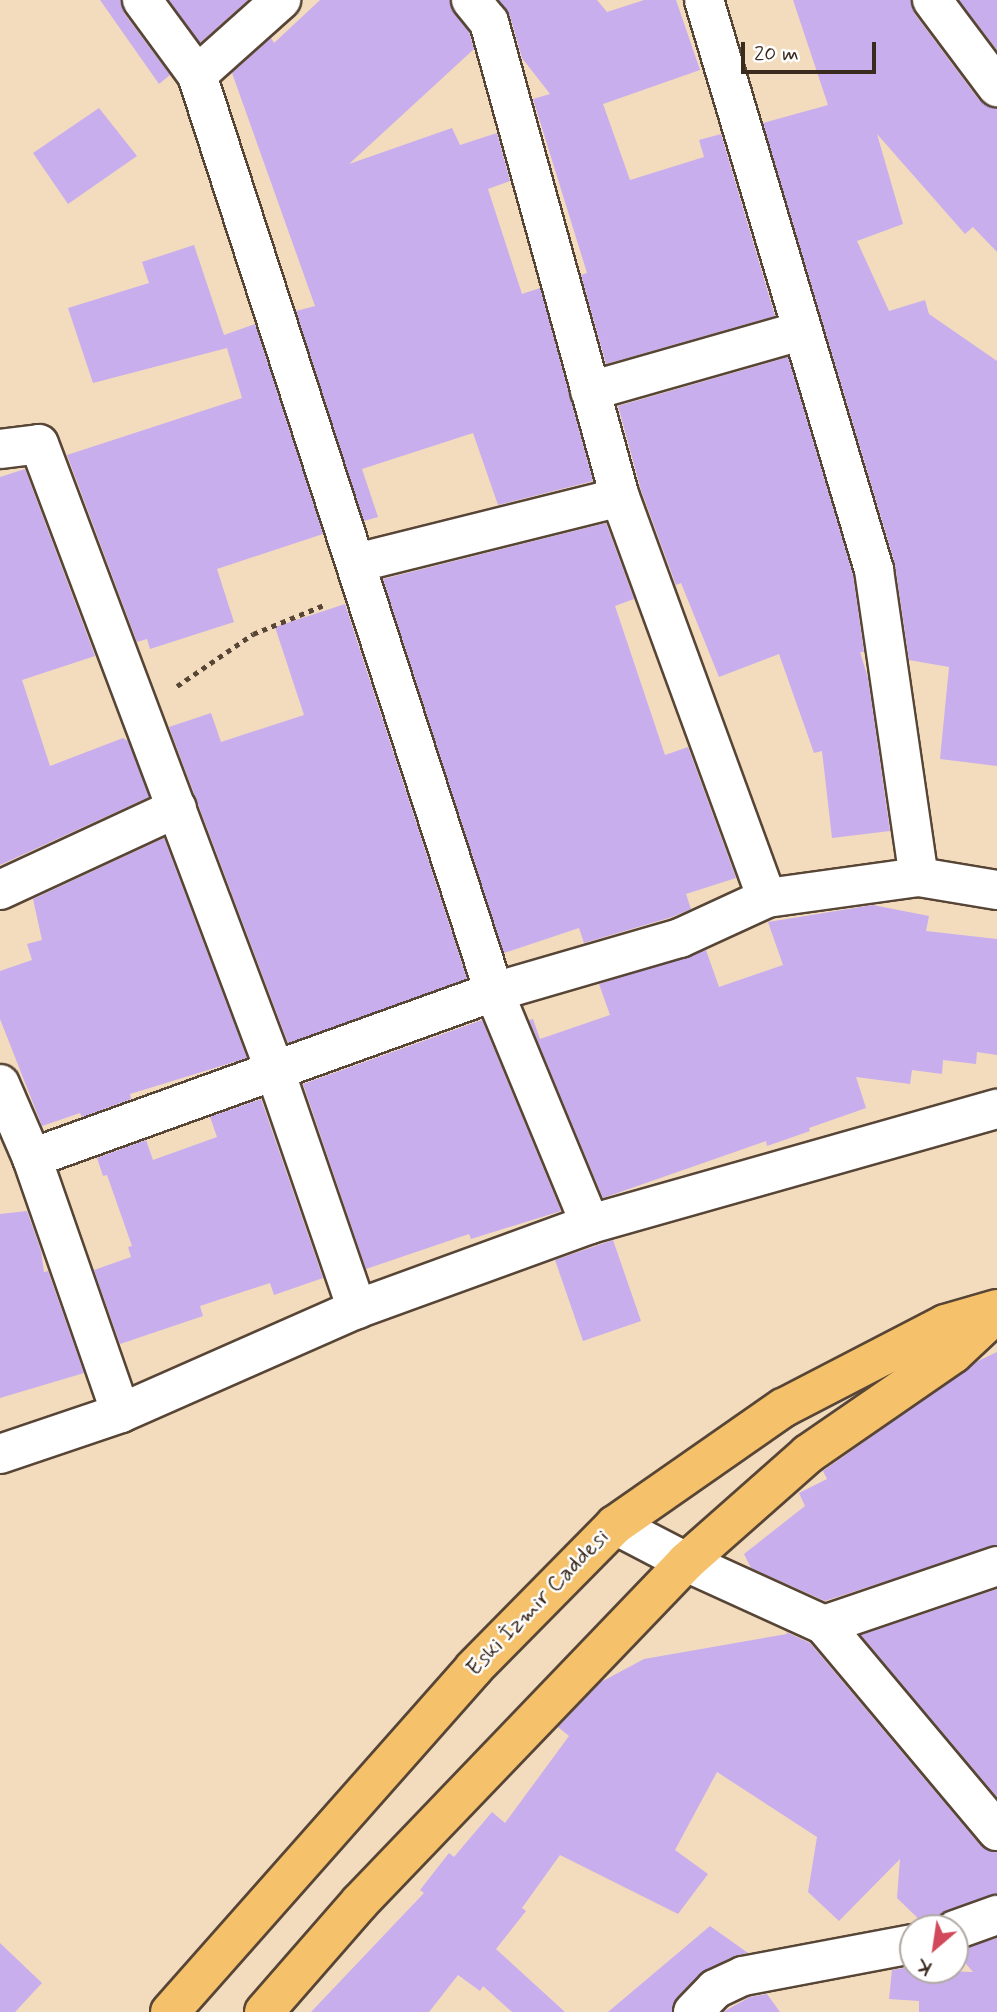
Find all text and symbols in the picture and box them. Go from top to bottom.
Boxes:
scale bar [745,28,880,72]
text: 20 m [754,40,799,68]
street label: Eski İzmir Caddesi [461,1524,615,1682]
north arrow [899,1914,969,1984]
text: K [913,1952,936,1980]

